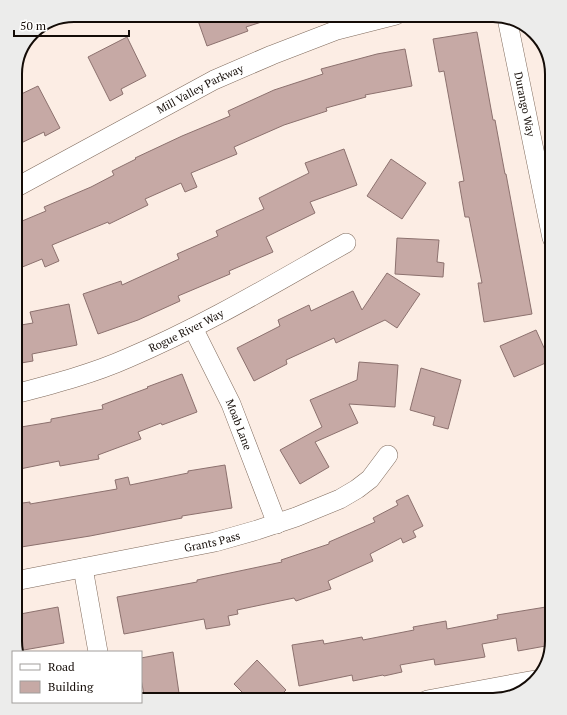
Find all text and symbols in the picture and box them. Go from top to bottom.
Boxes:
scale bar [14,12,129,38]
text: 50 m [20,18,47,33]
street label: Mill Valley Parkway [154,61,246,117]
street label: Durango Way [511,71,538,138]
street label: Rogue River Way [146,306,227,355]
street label: Moab Lane [223,397,255,453]
street label: Grants Pass [183,528,242,555]
legend [12,651,142,703]
text: Road [48,659,75,674]
text: Building [48,679,94,694]

